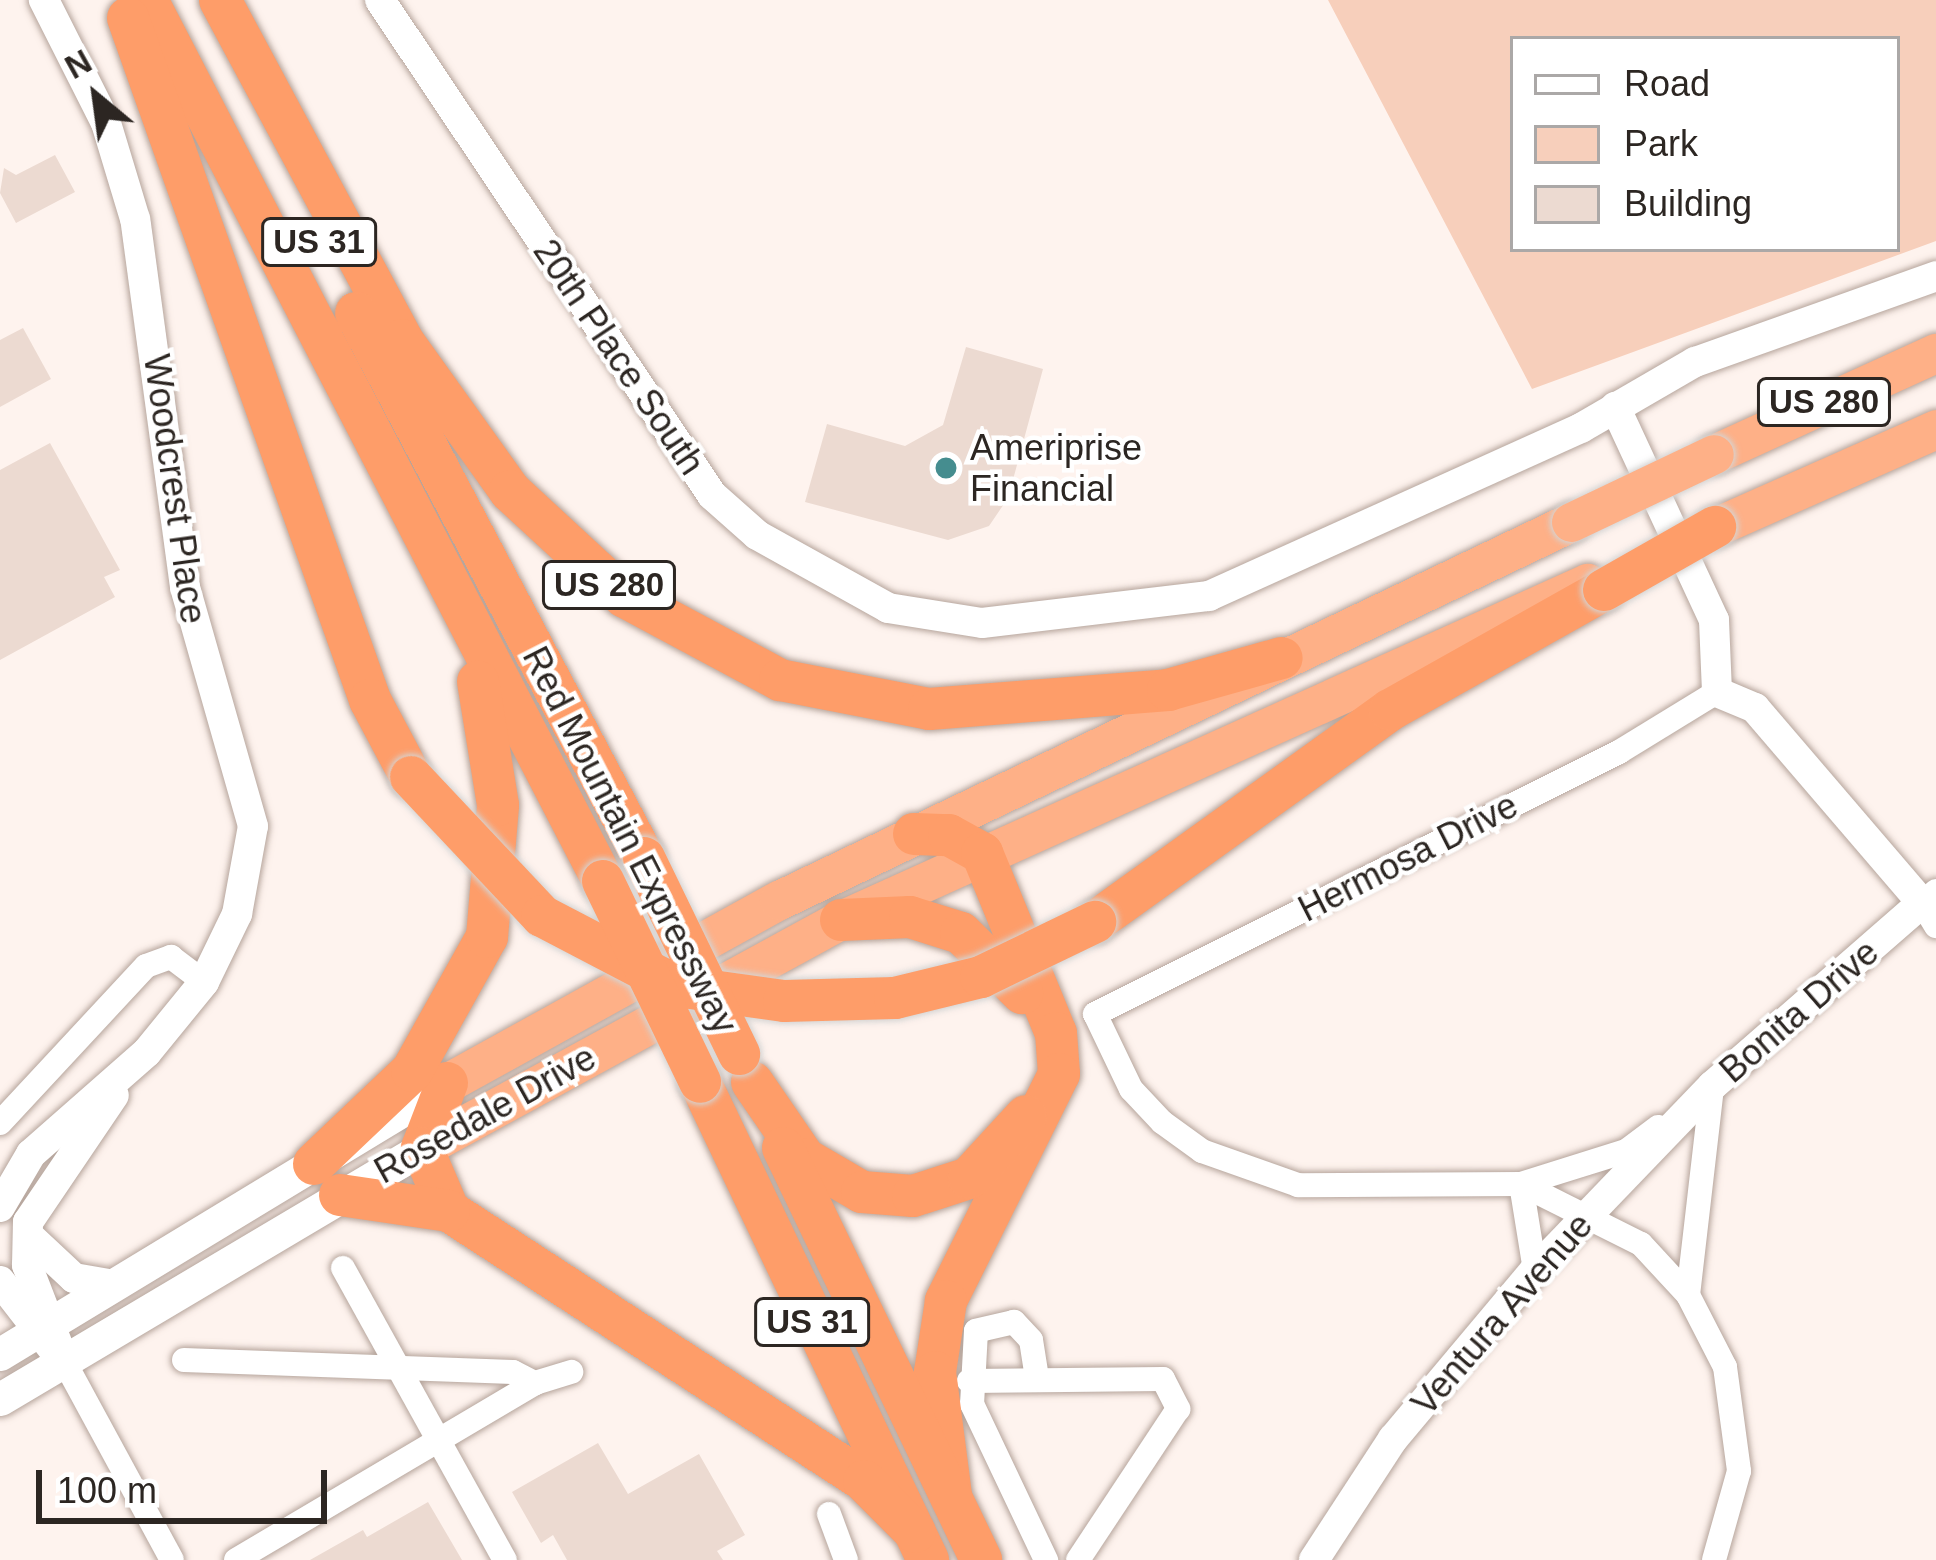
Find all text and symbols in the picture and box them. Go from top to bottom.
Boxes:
north arrow [36,36,156,156]
legend [1510,36,1900,252]
text: N [59,42,98,86]
text: Road [1624,63,1710,104]
text: Park [1624,123,1698,164]
text: Building [1624,183,1752,224]
road number: US 31 [259,215,379,269]
street label: 20th Place South [524,231,714,483]
street label: Woodcrest Place [135,352,215,626]
road number: US 280 [1755,375,1893,429]
place label: Ameriprise Financial [970,425,1142,510]
marker: Ameriprise Financial [933,455,959,481]
road number: US 280 [540,558,678,612]
street label: Red Mountain Expressway [514,639,746,1041]
street label: Hermosa Drive [1291,783,1525,931]
street label: Bonita Drive [1711,930,1887,1092]
street label: Rosedale Drive [367,1035,603,1193]
street label: Ventura Avenue [1402,1203,1602,1425]
road number: US 31 [752,1295,872,1349]
scale bar [42,1446,333,1520]
text: 100 m [57,1470,157,1511]

